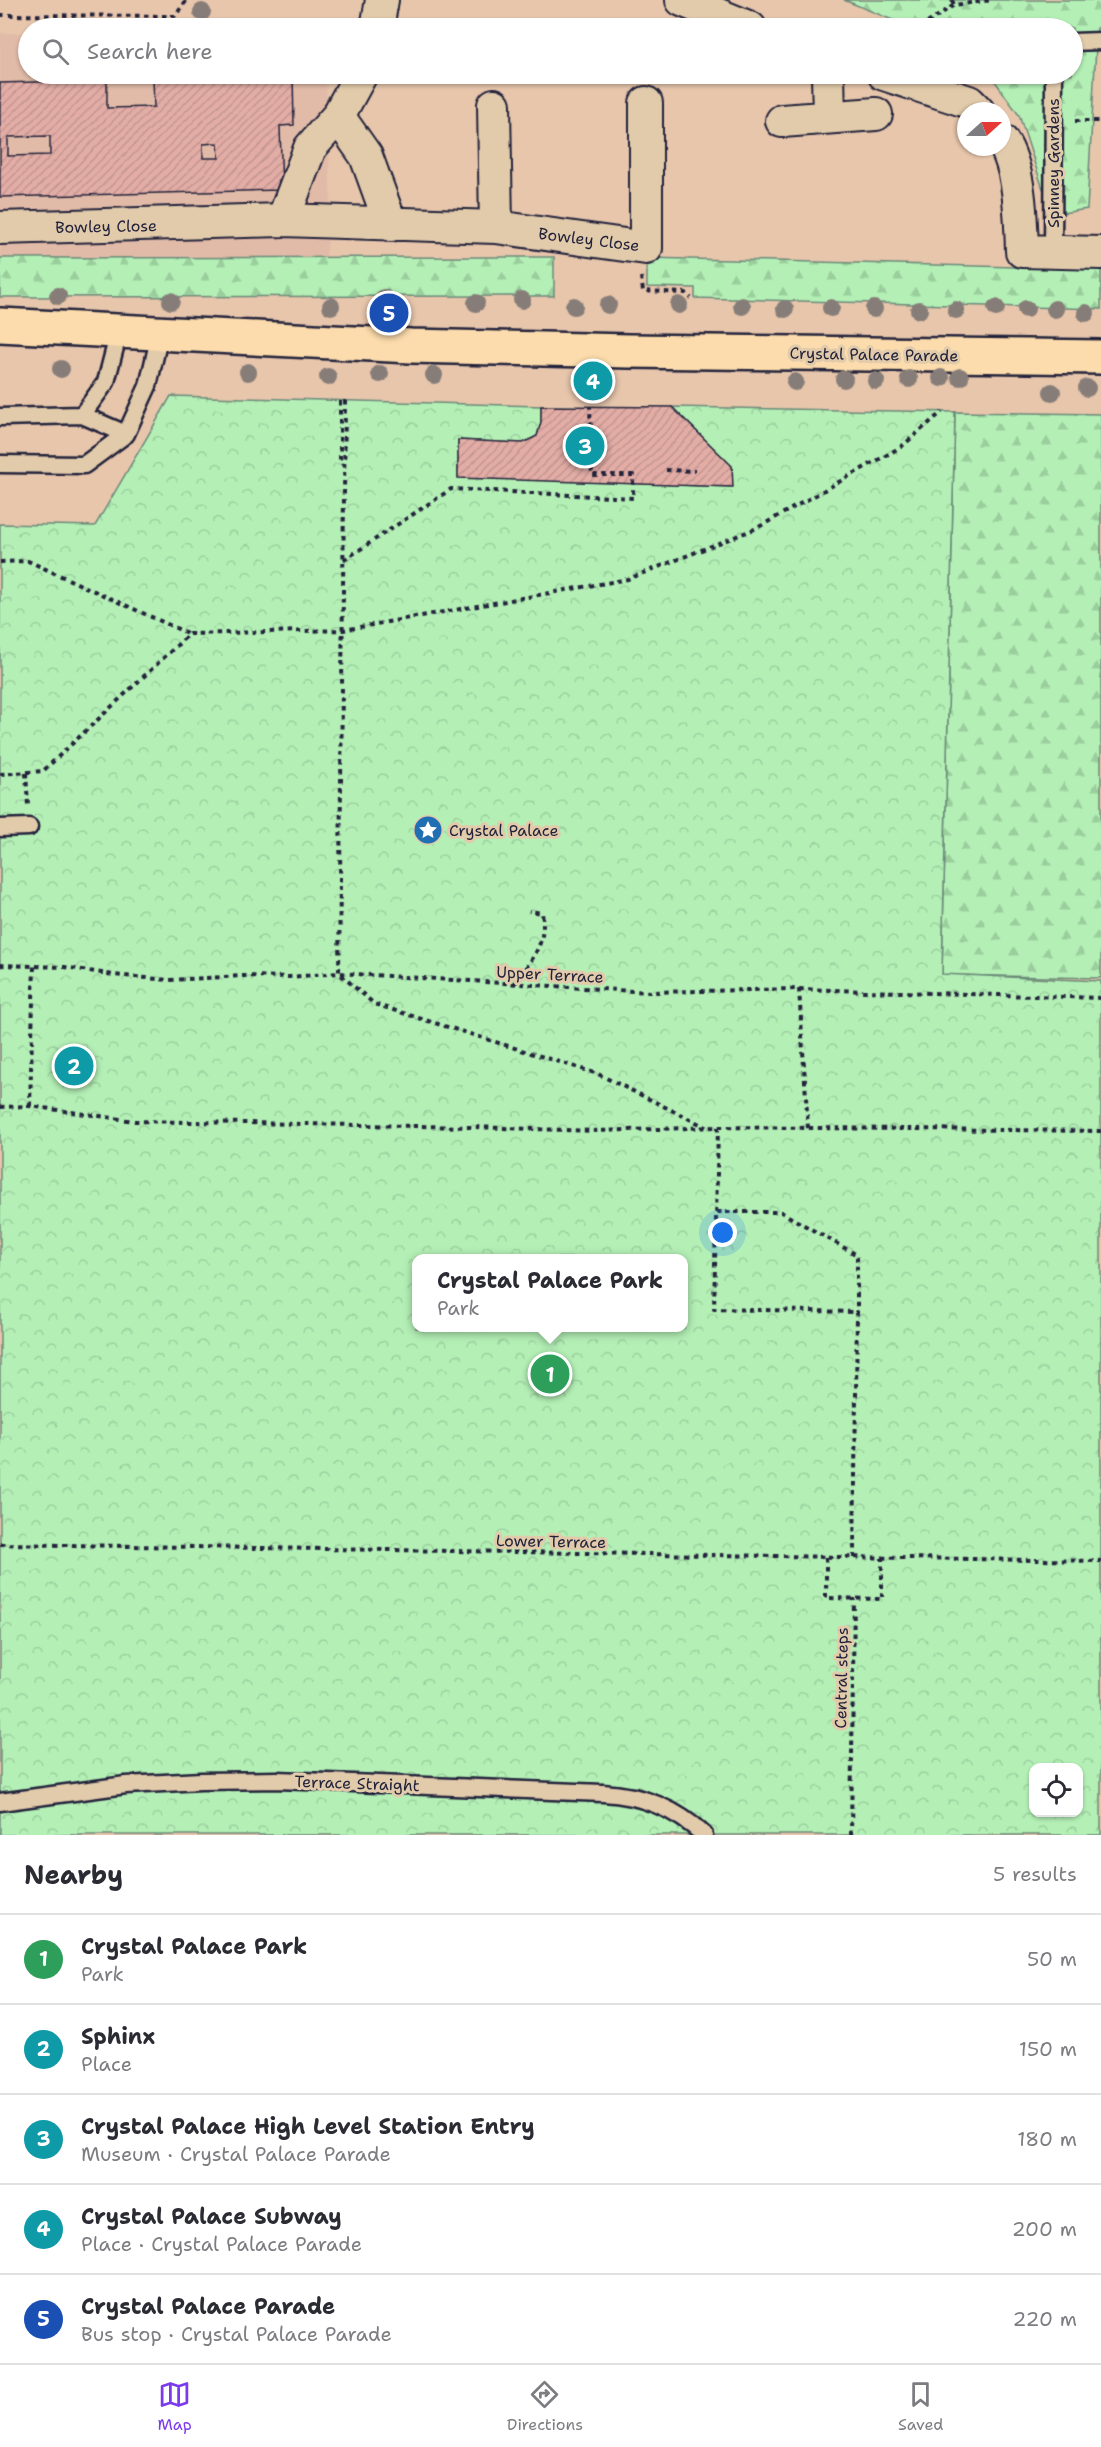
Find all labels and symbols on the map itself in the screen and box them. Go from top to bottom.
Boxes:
street label: Spinney Gardens [1043,98,1064,228]
north arrow [957,102,1011,156]
street label: Bowley Close [55,215,157,238]
street label: Bowley Close [537,223,641,256]
pin: 5 [370,290,408,336]
street label: Crystal Palace Parade [790,343,958,366]
pin: 4 [574,358,612,404]
pin: 3 [566,424,604,468]
place icon: Crystal Palace [412,814,444,846]
place label: Crystal Palace [449,820,559,841]
street label: Upper Terrace [496,961,604,988]
pin: 2 [54,1044,94,1088]
your location [708,1218,737,1247]
pin: 1 [530,1352,570,1396]
street label: Lower Terrace [496,1530,606,1553]
street label: Central steps [830,1627,853,1729]
street label: Terrace Straight [294,1771,420,1796]

